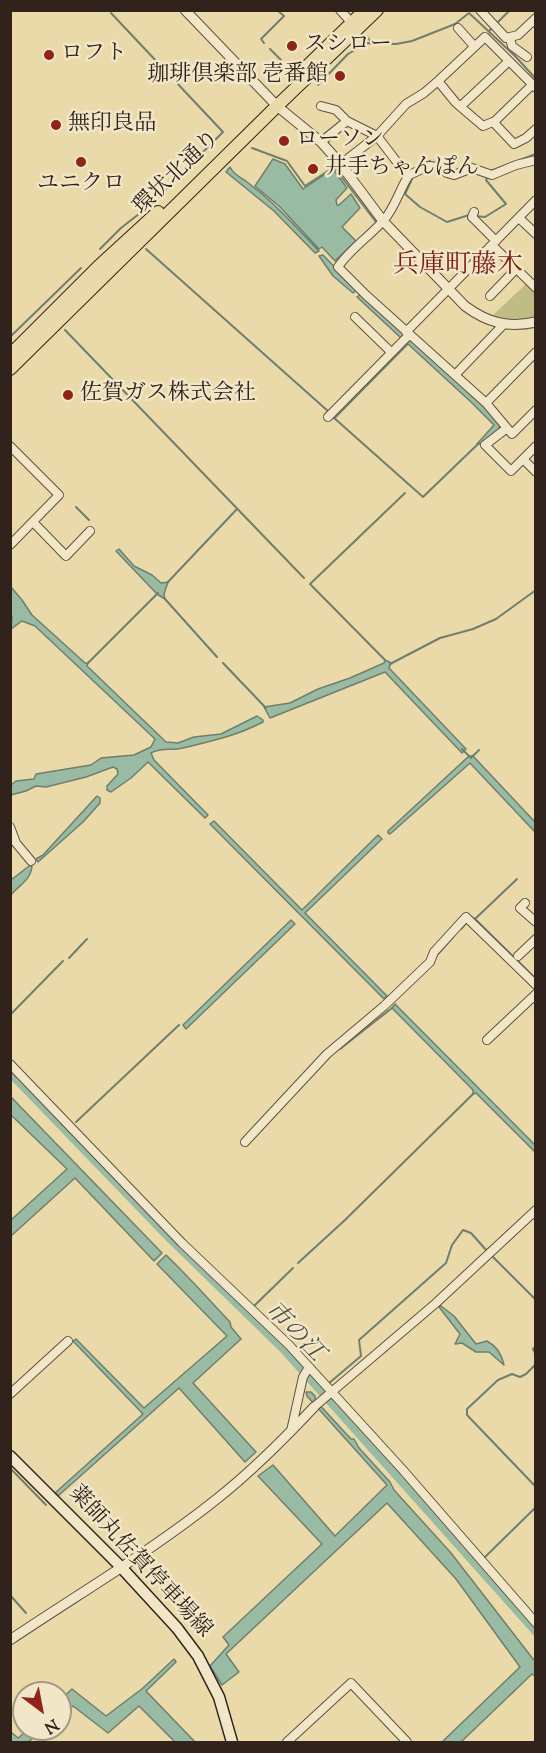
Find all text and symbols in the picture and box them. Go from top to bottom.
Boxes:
place label: スシロー [304,33,392,59]
marker: スシロー [285,39,299,53]
place label: ロフト [61,42,127,68]
marker: ロフト [42,48,56,62]
place label: 珈琲倶楽部 壱番館 [147,63,328,89]
marker: 珈琲倶楽部 壱番館 [333,69,347,83]
place label: 無印良品 [68,112,156,138]
marker: 無印良品 [49,118,63,132]
street label: 環状北通り [129,126,227,222]
place label: ローソン [296,128,384,154]
marker: ローソン [277,134,291,148]
marker: ユニクロ [74,155,88,169]
place label: 井手ちゃんぽん [325,156,479,182]
marker: 井手ちゃんぽん [306,162,320,176]
place label: ユニクロ [37,172,125,198]
district label: 兵庫町藤木 [393,252,523,284]
place label: 佐賀ガス株式会社 [80,382,256,408]
marker: 佐賀ガス株式会社 [61,388,75,402]
water label: 市の江 [258,1297,328,1369]
street label: 薬師丸佐賀停車場線 [62,1482,216,1644]
north arrow [12,1681,72,1741]
text: N [39,1712,62,1738]

